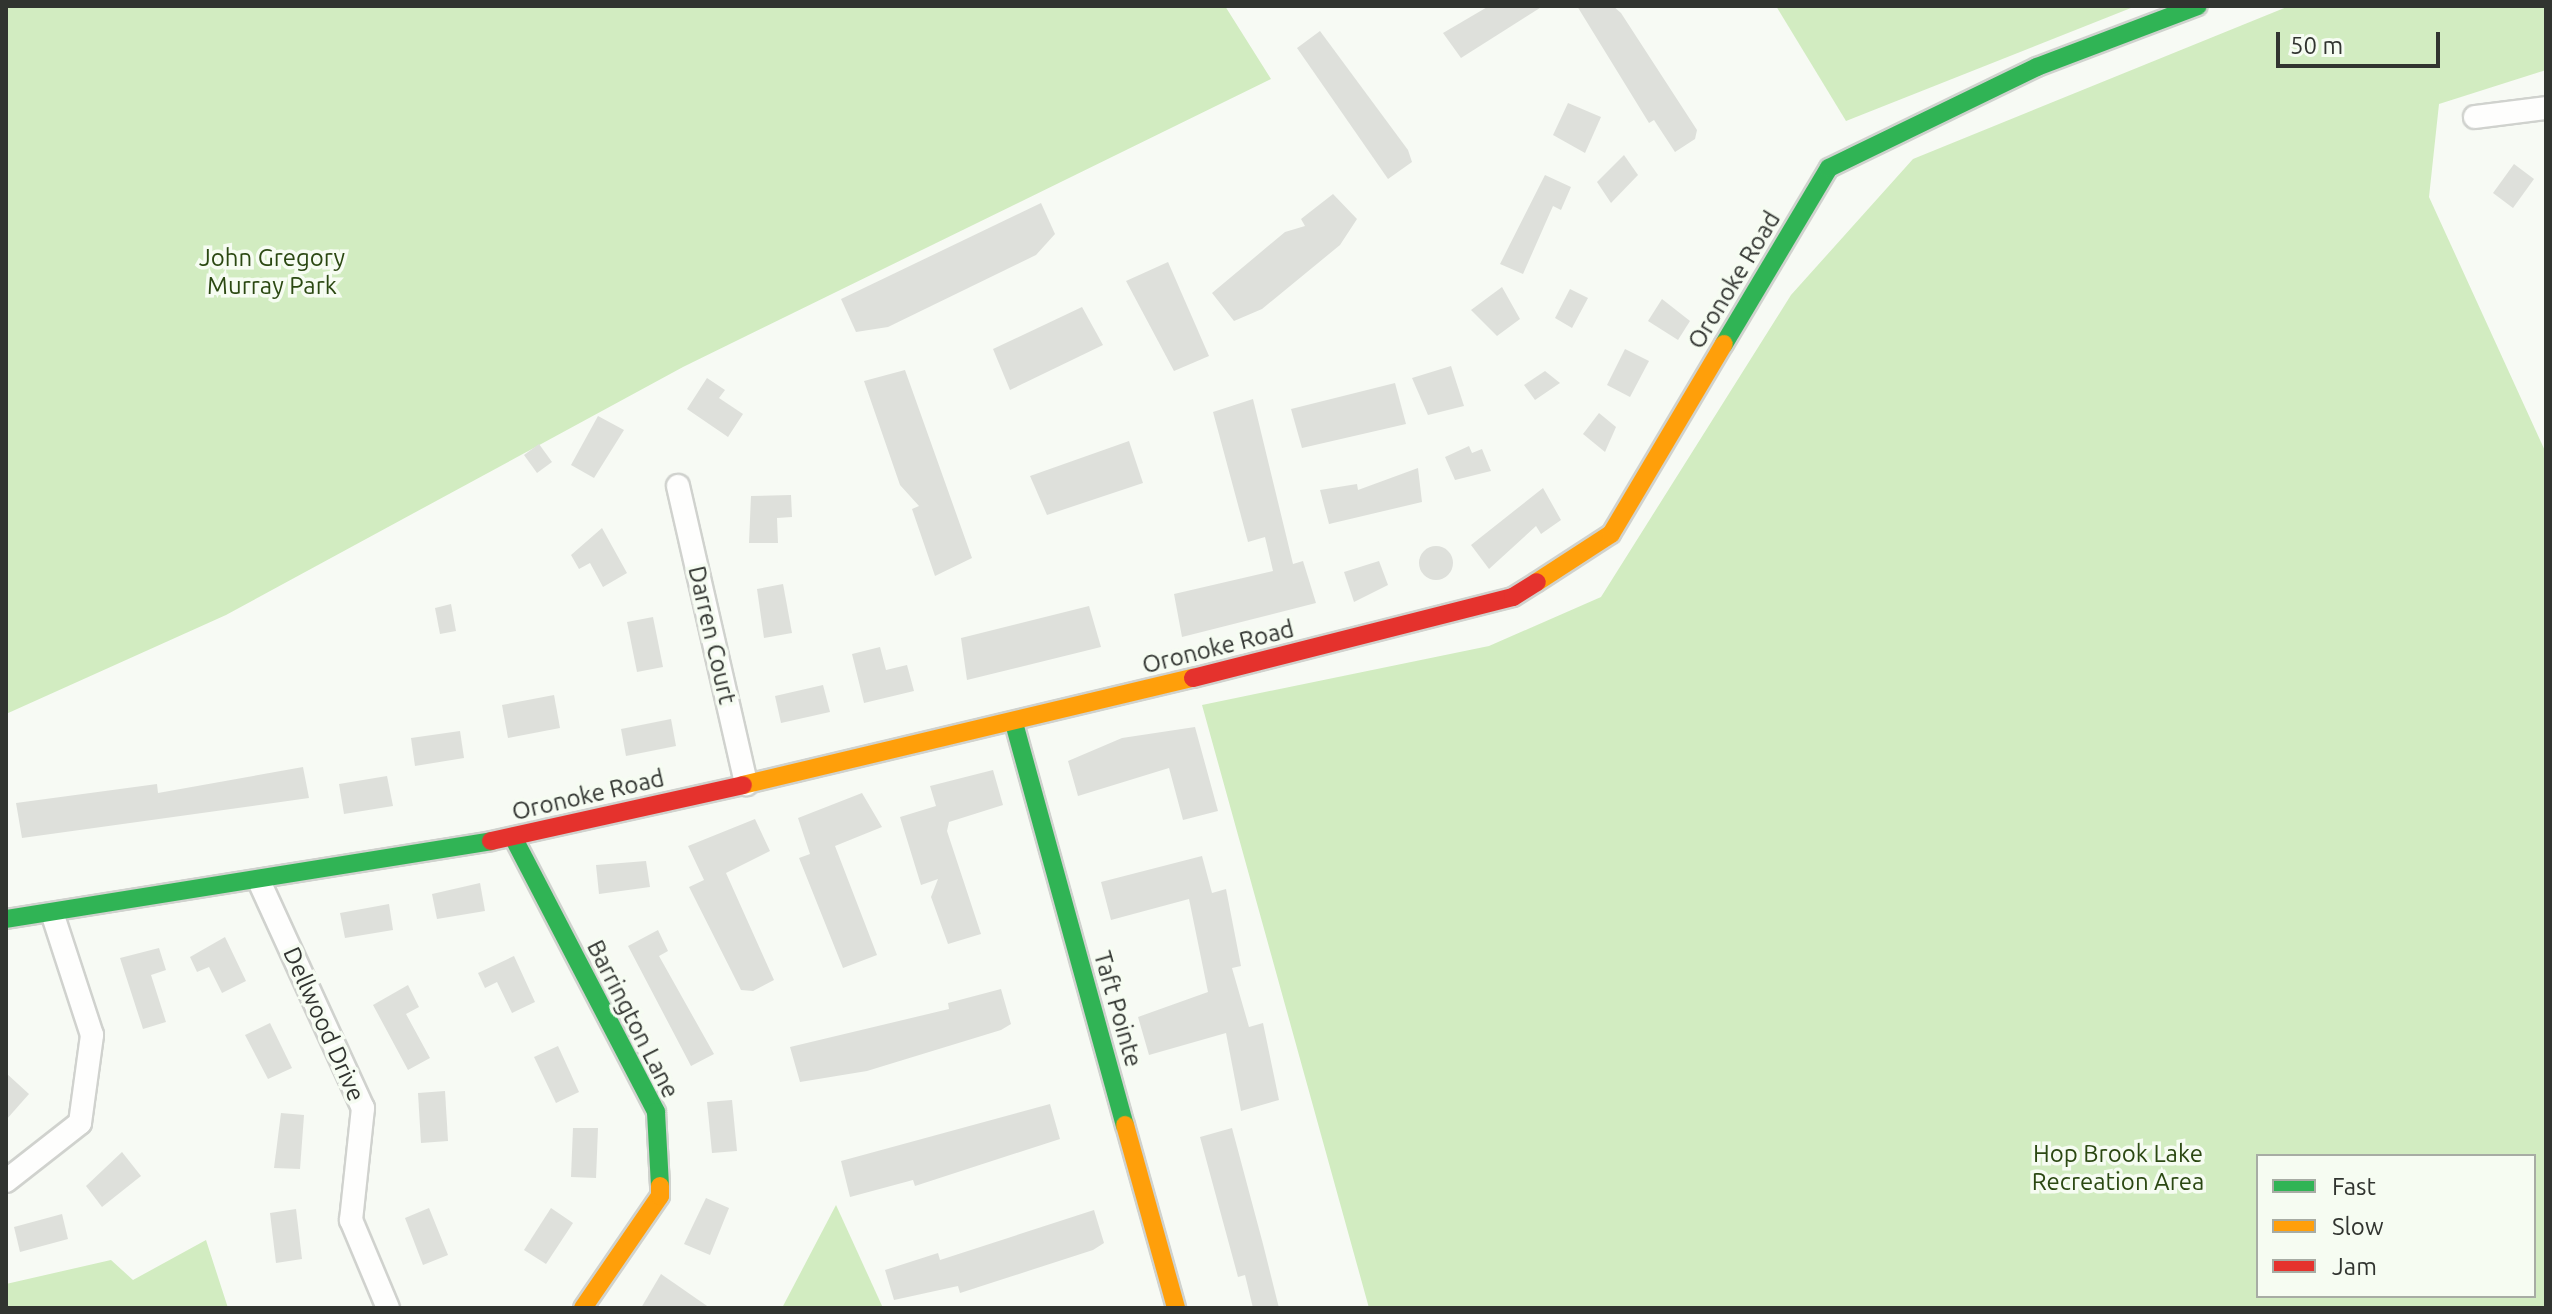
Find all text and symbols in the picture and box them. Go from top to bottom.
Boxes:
scale bar [2280,16,2444,66]
text: 50 m [2290,32,2343,59]
street label: Oronoke Road [1682,206,1786,354]
park label: John Gregory Murray Park [199,244,345,300]
street label: Darren Court [682,563,742,707]
street label: Oronoke Road [1139,614,1297,680]
street label: Oronoke Road [509,764,667,826]
street label: Barrington Lane [581,935,685,1103]
street label: Dellwood Drive [277,942,371,1106]
street label: Taft Pointe [1088,948,1148,1070]
park label: Hop Brook Lake Recreation Area [2032,1140,2204,1196]
legend [2256,1154,2536,1298]
text: Fast [2332,1173,2376,1200]
text: Slow [2332,1213,2384,1240]
text: Jam [2332,1253,2377,1280]

